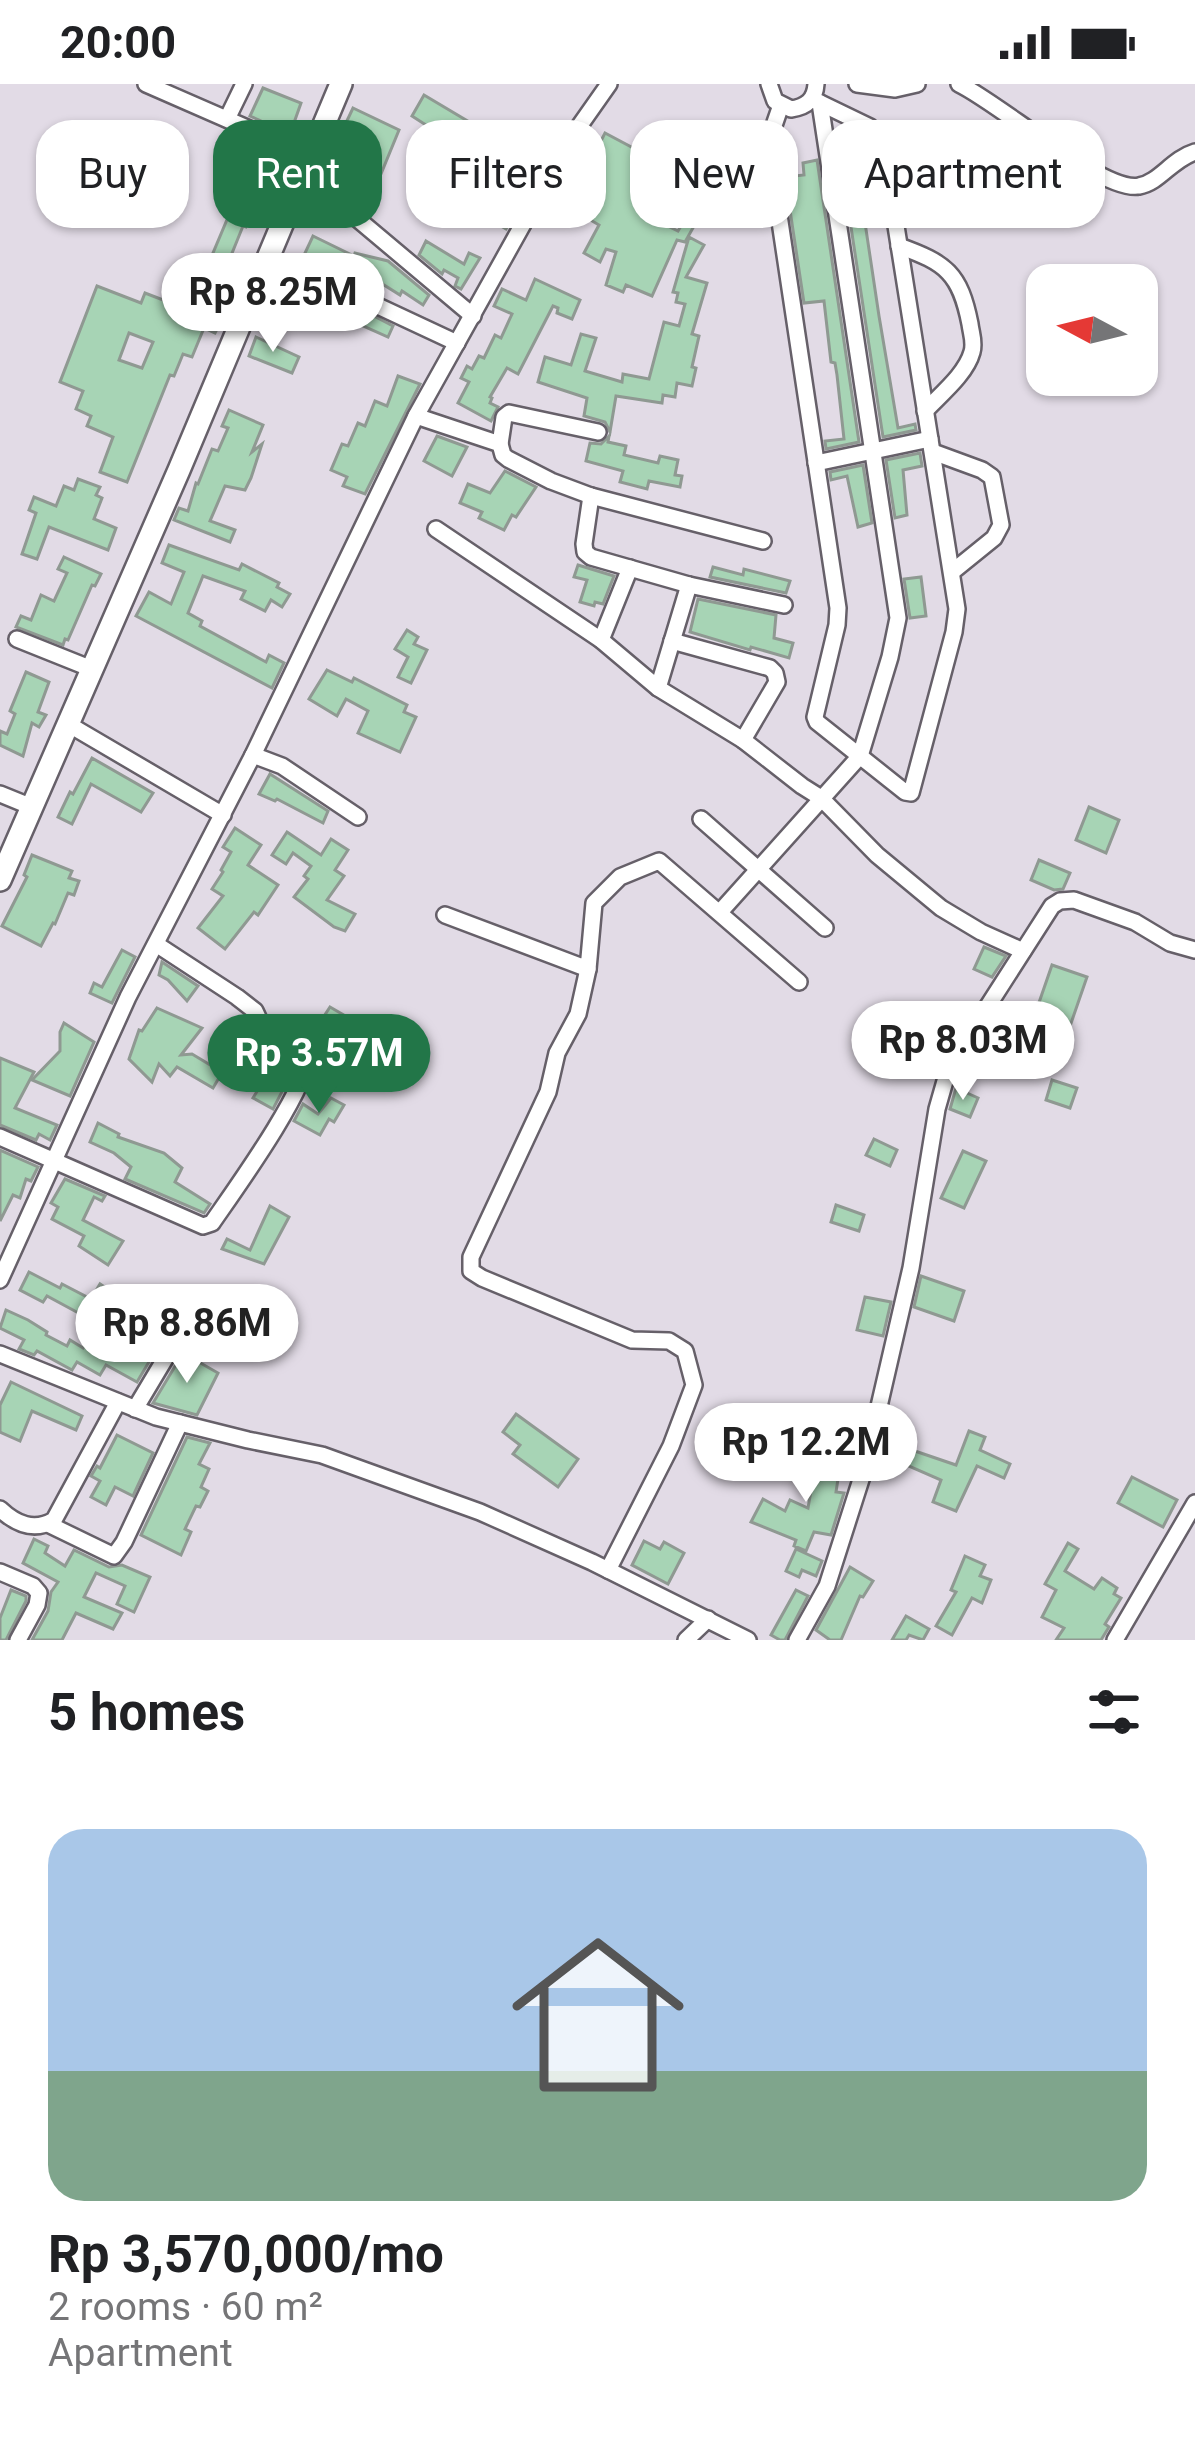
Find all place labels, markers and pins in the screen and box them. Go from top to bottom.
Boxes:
pin: Rp 8.25M [149,253,397,355]
pin: Rp 8.03M [839,1001,1087,1103]
pin: Rp 3.57M [195,1014,443,1116]
pin: Rp 8.86M [63,1284,311,1386]
pin: Rp 12.2M [682,1403,930,1505]

